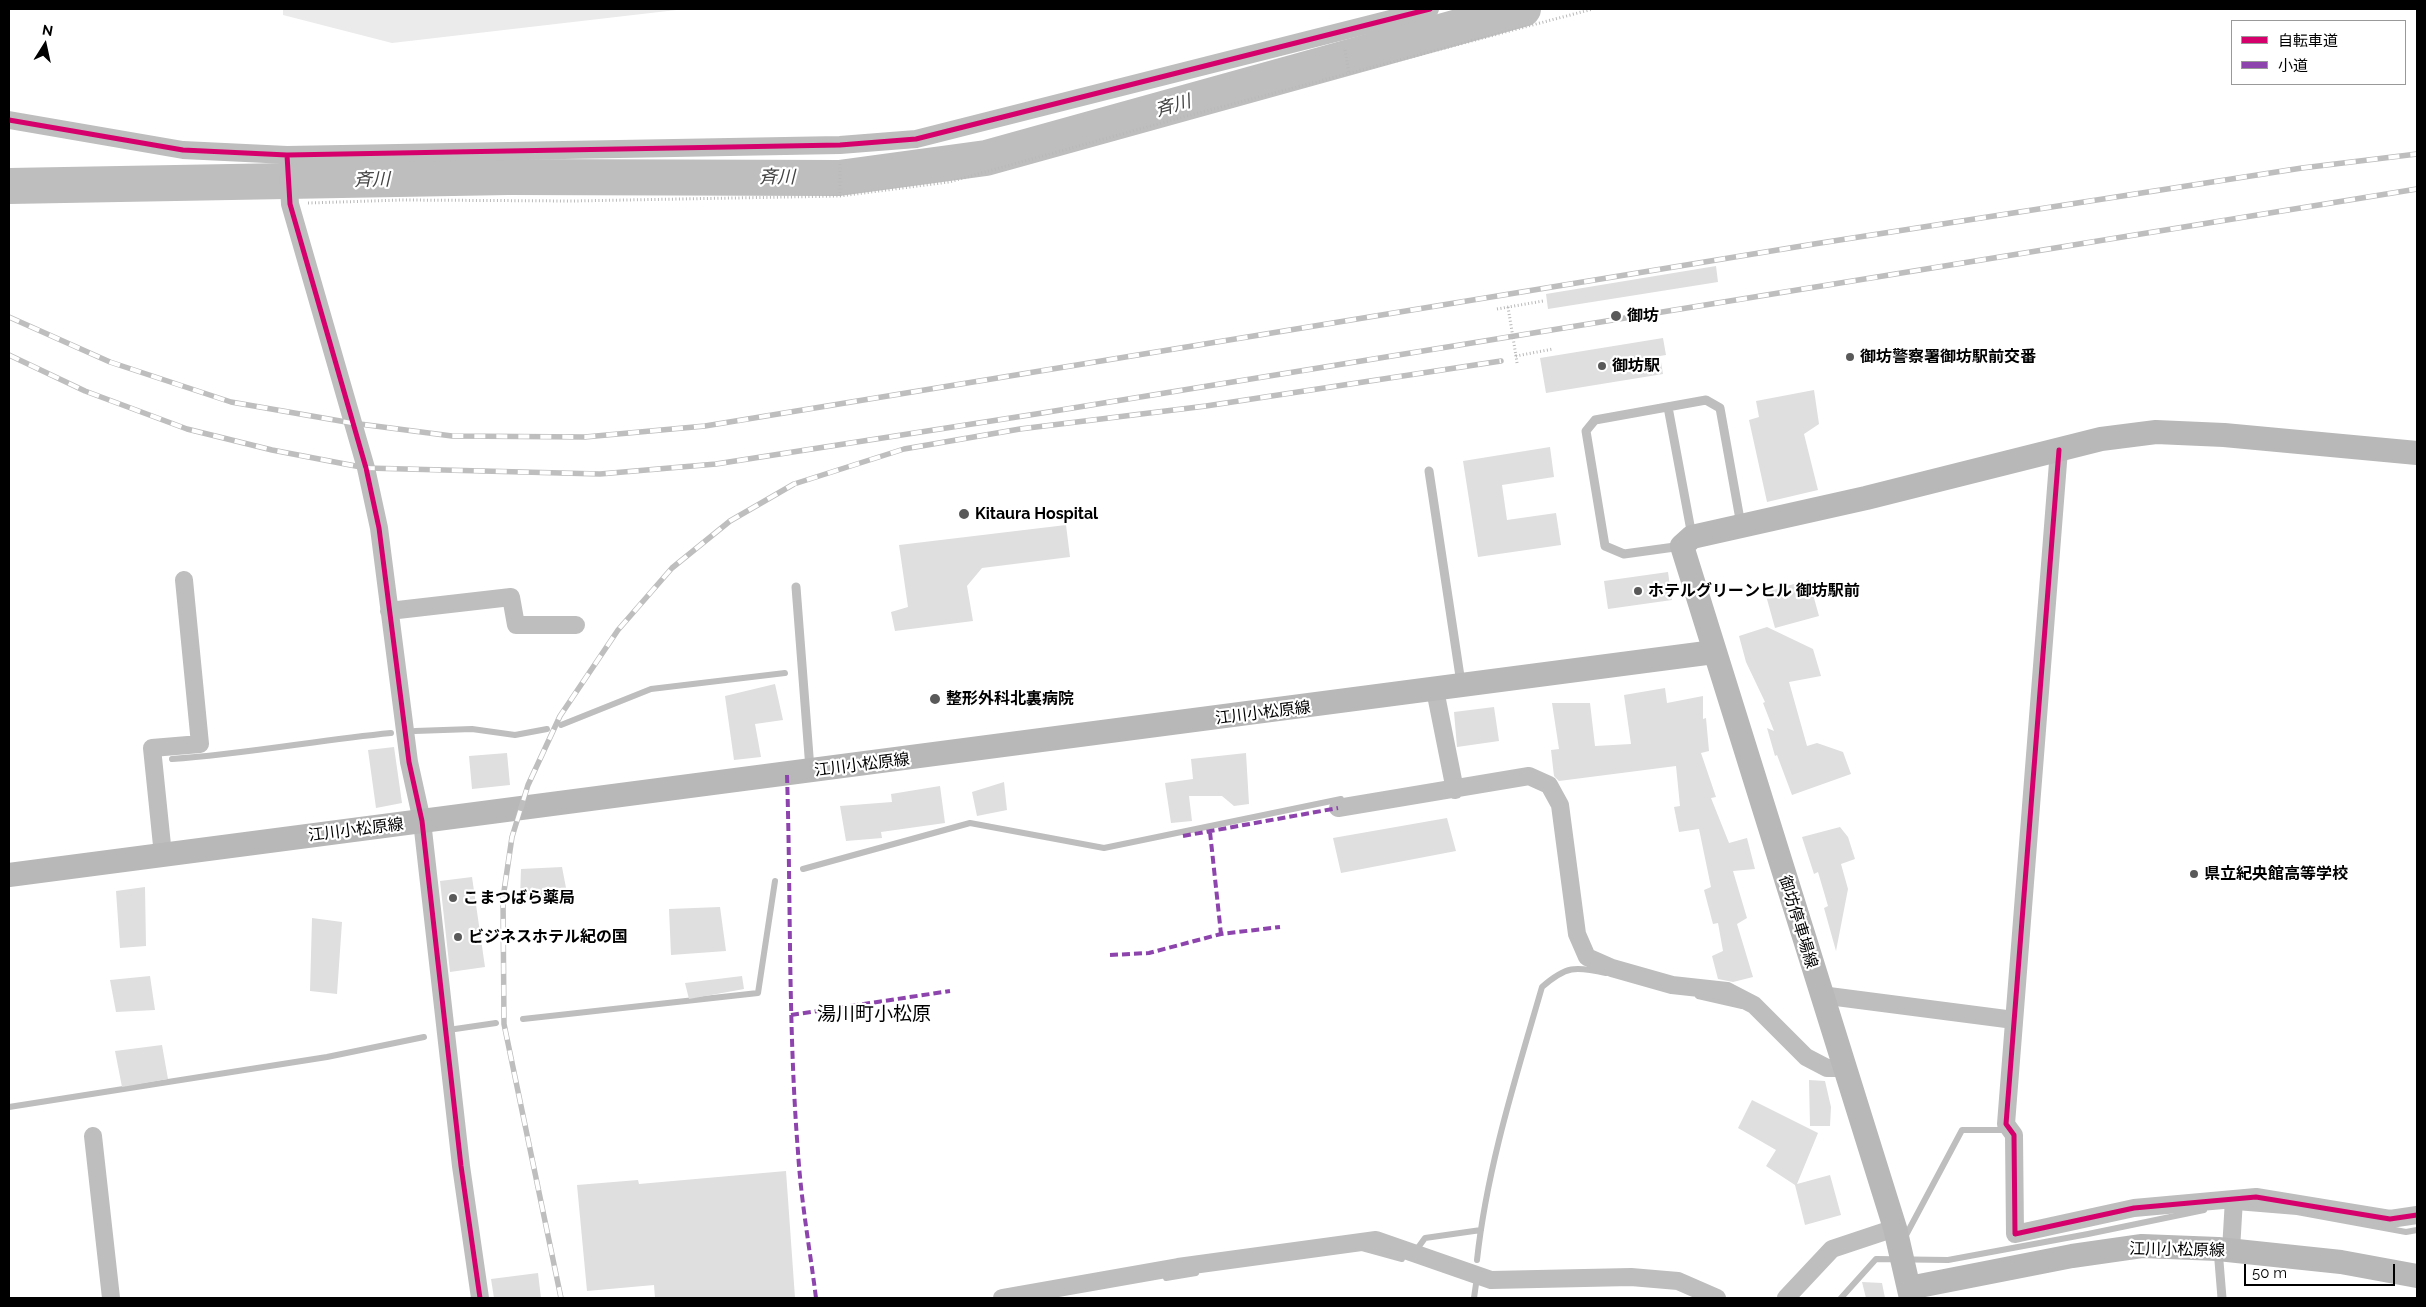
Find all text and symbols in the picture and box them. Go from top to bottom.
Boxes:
north arrow [20,20,70,70]
legend [2231,20,2406,85]
text: N [41,21,54,39]
text: 自転車道 [2278,32,2338,50]
text: 小道 [2278,57,2308,75]
water label: 斉川 [1153,91,1193,121]
water label: 斉川 [759,167,795,189]
water label: 斉川 [354,169,390,191]
place label: 御坊 [1627,306,1659,326]
marker: 御坊 [1609,309,1623,323]
place label: 御坊警察署御坊駅前交番 [1860,347,2036,367]
marker: 御坊警察署御坊駅前交番 [1844,351,1856,363]
place label: 御坊駅 [1612,356,1660,376]
marker: 御坊駅 [1596,360,1608,372]
place label: Kitaura Hospital [975,504,1098,524]
marker: Kitaura Hospital [957,507,971,521]
place label: ホテルグリーンヒル 御坊駅前 [1648,581,1860,601]
marker: ホテルグリーンヒル 御坊駅前 [1632,585,1644,597]
place label: 整形外科北裏病院 [946,689,1074,709]
marker: 整形外科北裏病院 [928,692,942,706]
street label: 江川小松原線 [1214,698,1312,728]
street label: 江川小松原線 [813,750,911,780]
street label: 江川小松原線 [307,815,405,845]
place label: 県立紀央館高等学校 [2204,864,2348,884]
marker: 県立紀央館高等学校 [2188,868,2200,880]
street label: 御坊停車場線 [1775,873,1821,971]
place label: こまつばら薬局 [463,888,575,908]
marker: こまつばら薬局 [447,892,459,904]
place label: ビジネスホテル紀の国 [468,927,628,947]
marker: ビジネスホテル紀の国 [452,931,464,943]
district label: 湯川町小松原 [817,1003,931,1025]
street label: 江川小松原線 [2129,1240,2225,1260]
scale bar [2246,1254,2397,1286]
text: 50 m [2252,1264,2287,1282]

